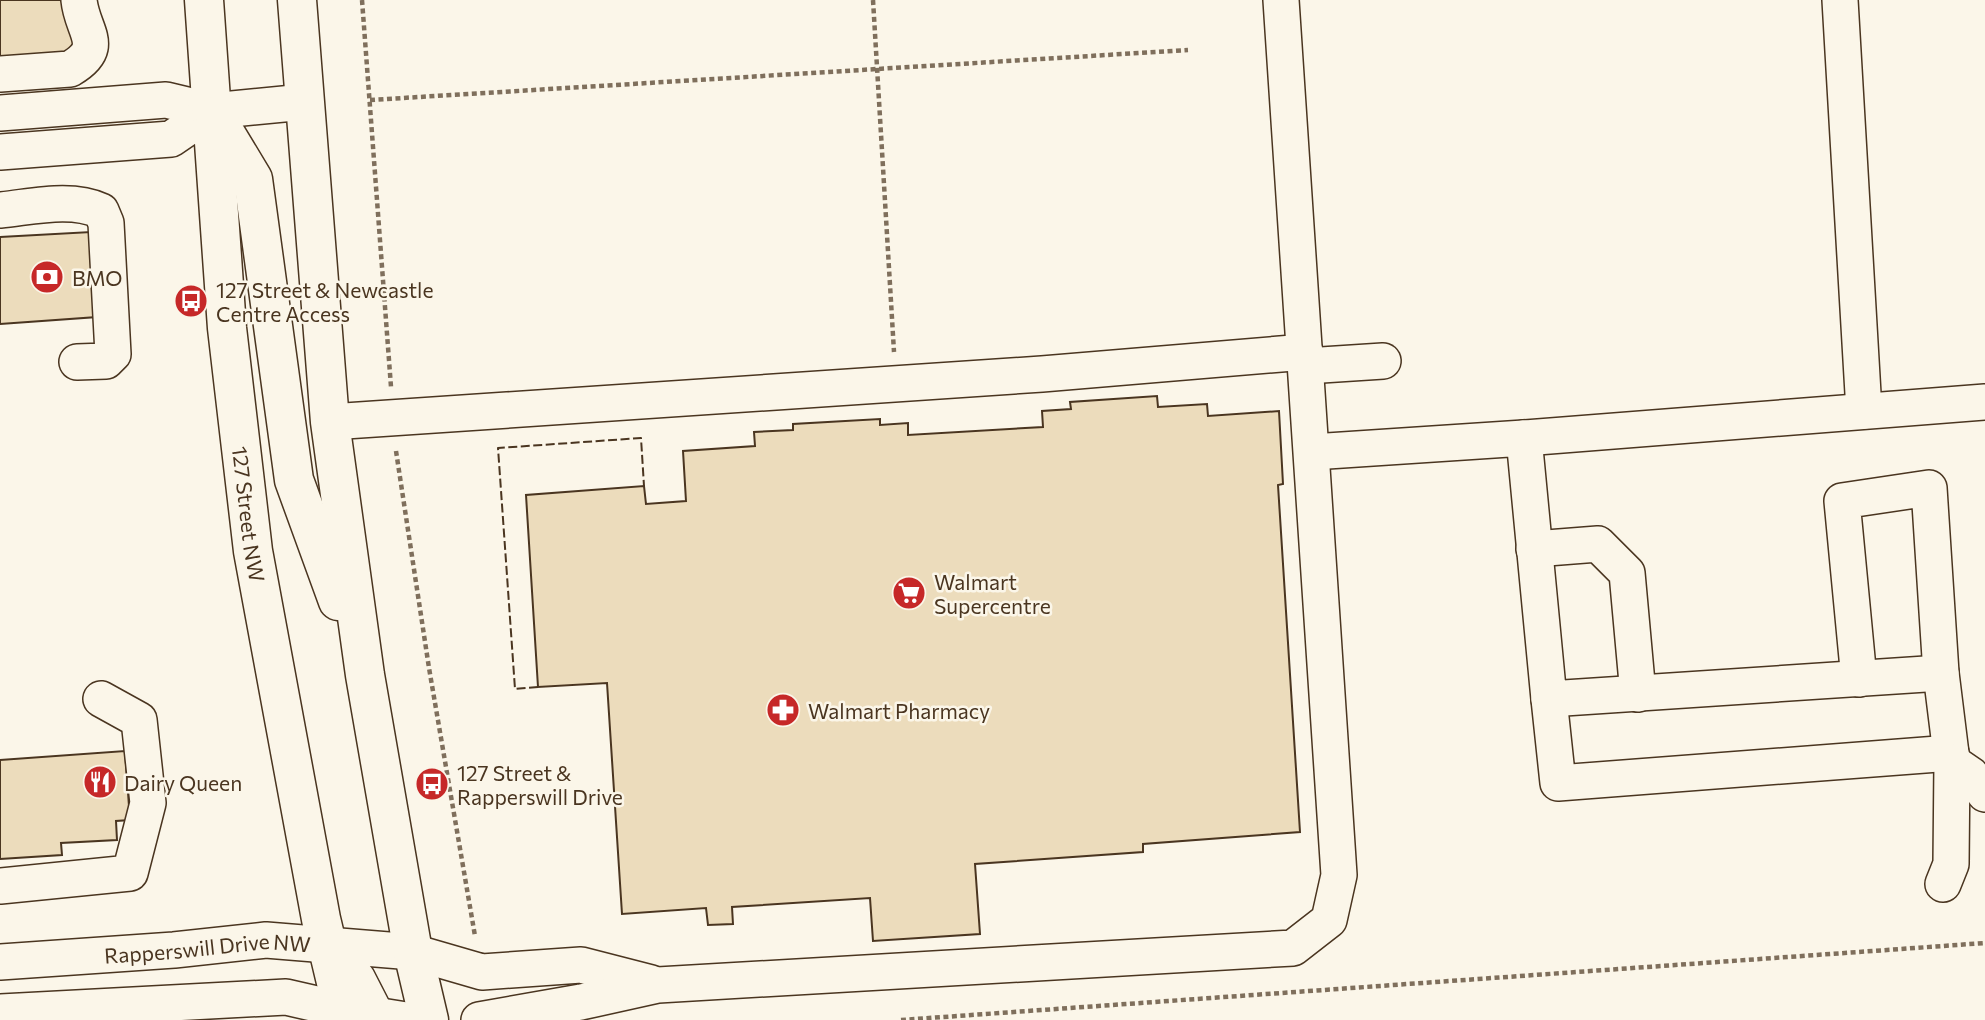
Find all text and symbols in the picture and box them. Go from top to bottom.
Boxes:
bank icon: BMO [28,258,66,296]
place label: BMO [72,265,122,290]
place label: 127 Street & Newcastle Centre Access [216,277,433,326]
bus stop icon: 127 Street & Newcastle Centre Access [172,282,210,320]
street label: 127 Street NW [228,445,271,584]
place label: Walmart Supercentre [934,569,1051,618]
supermarket icon: Walmart Supercentre [890,574,928,612]
pharmacy icon: Walmart Pharmacy [764,691,802,729]
place label: Walmart Pharmacy [808,698,990,723]
place label: 127 Street & Rapperswill Drive [457,760,623,809]
restaurant icon: Dairy Queen [81,763,119,801]
bus stop icon: 127 Street & Rapperswill Drive [413,765,451,803]
place label: Dairy Queen [124,770,242,795]
street label: Rapperswill Drive NW [103,927,312,967]

